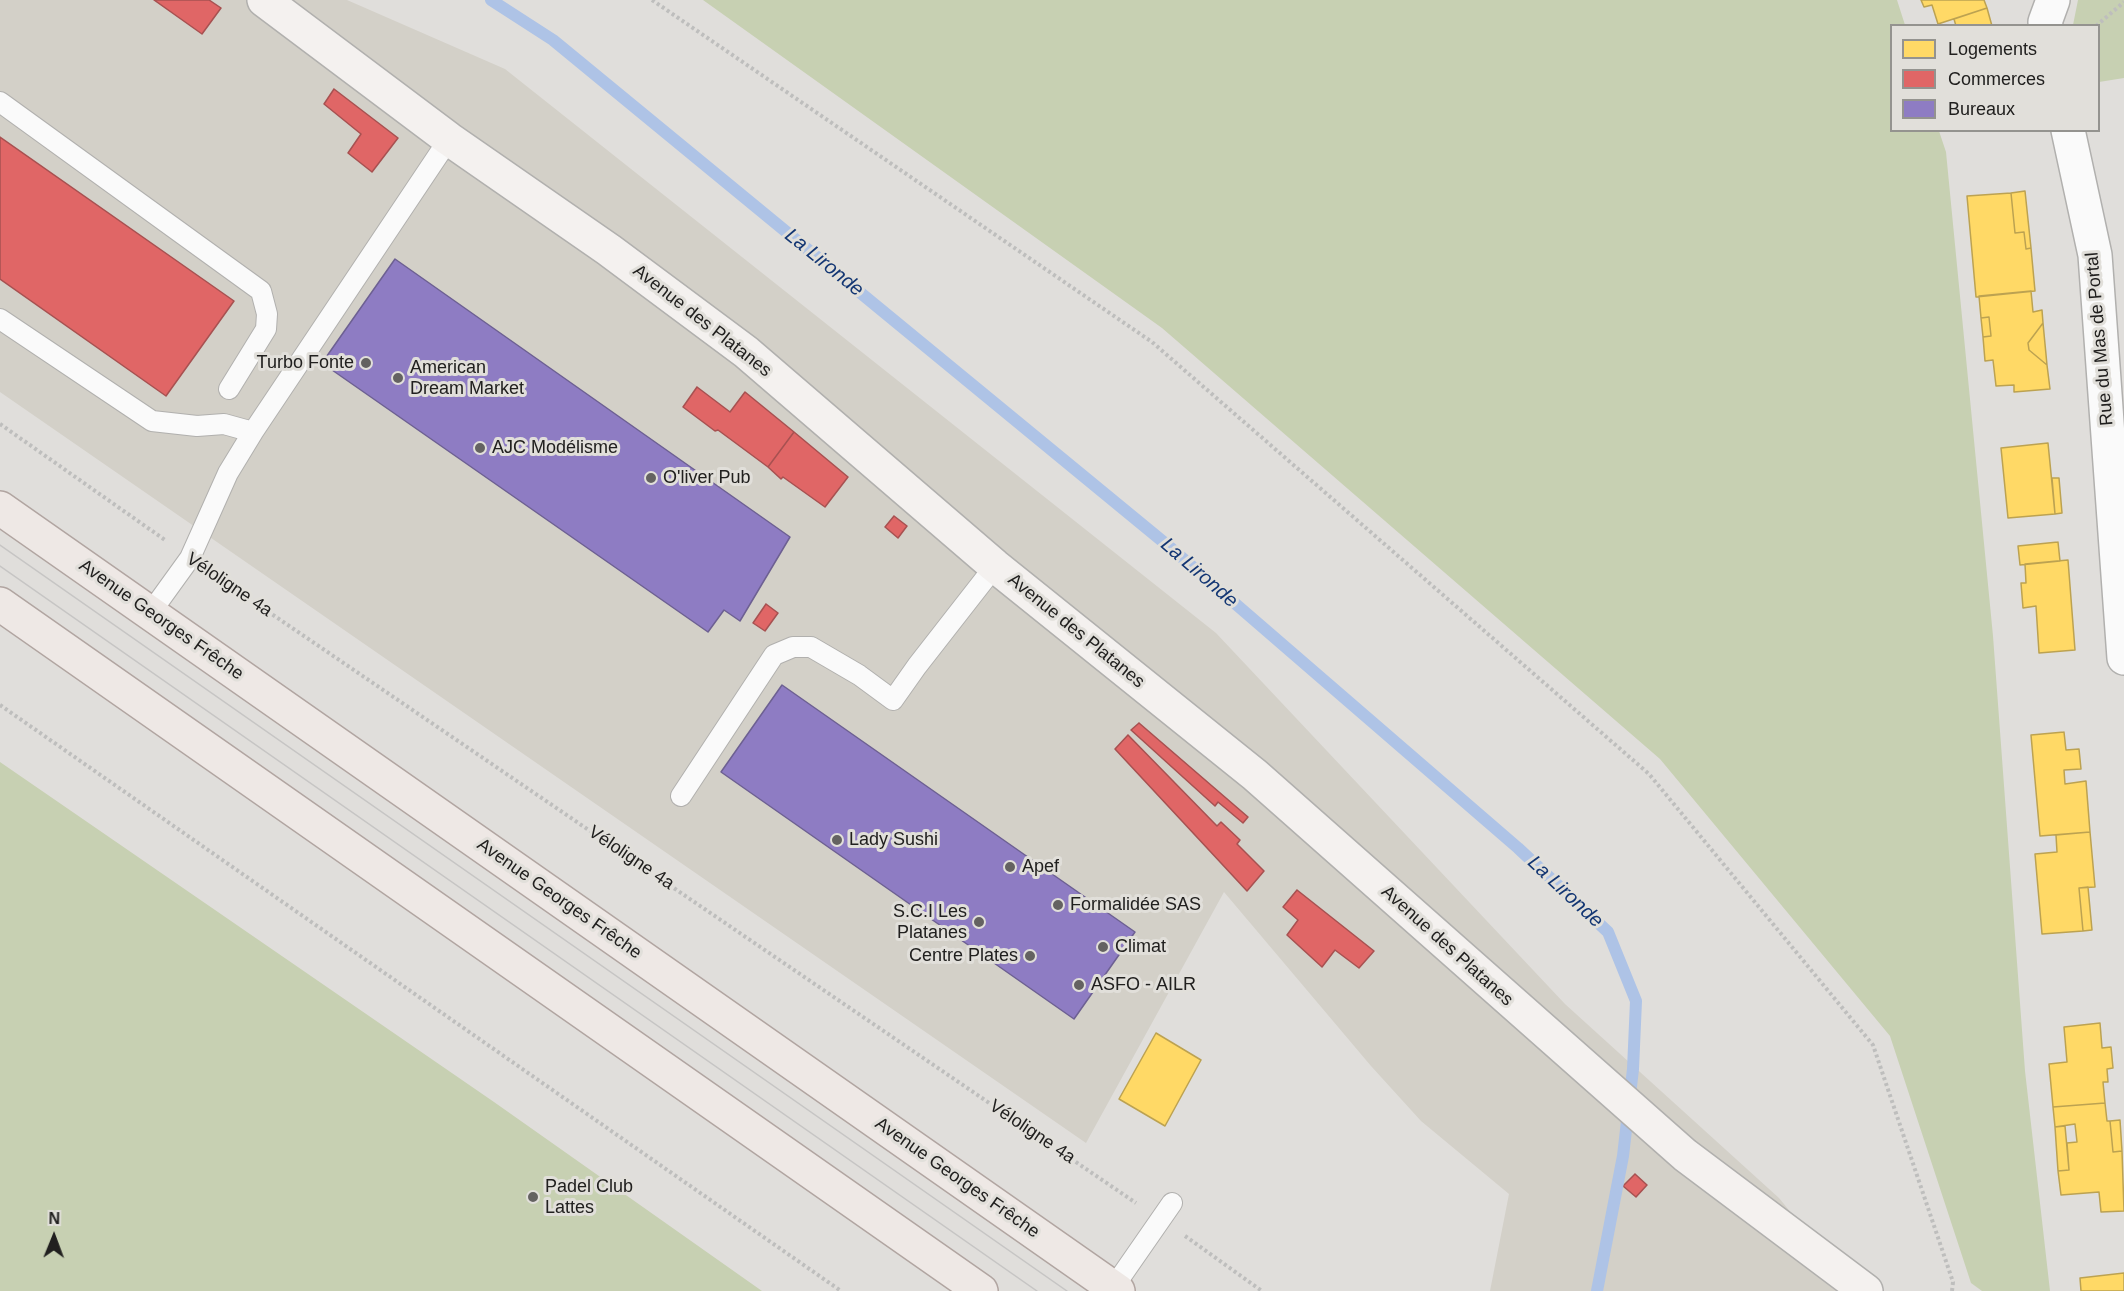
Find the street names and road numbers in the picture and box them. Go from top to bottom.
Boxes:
street label: Rue du Mas de Portal [2082,251,2118,427]
street label: Avenue des Platanes [628,260,776,382]
street label: Véloligne 4a [182,548,276,622]
street label: Avenue Georges Frêche [75,555,247,685]
street label: Avenue des Platanes [1003,569,1149,693]
street label: Véloligne 4a [584,821,678,895]
street label: Avenue Georges Frêche [473,834,645,964]
street label: Avenue des Platanes [1377,881,1517,1011]
street label: Véloligne 4a [985,1095,1079,1169]
street label: Avenue Georges Frêche [871,1113,1043,1243]

